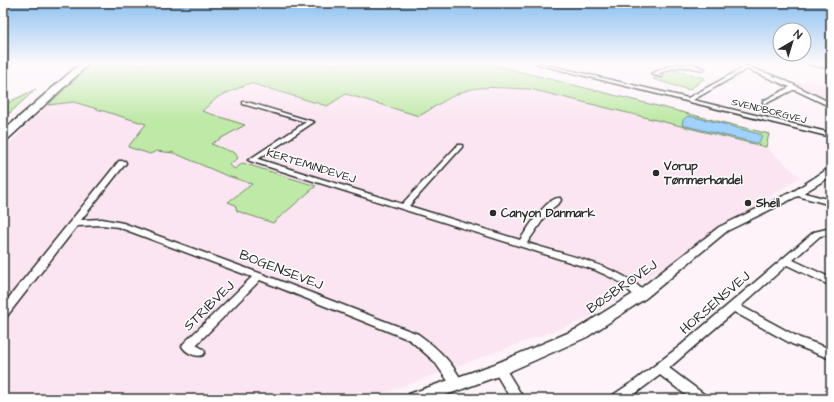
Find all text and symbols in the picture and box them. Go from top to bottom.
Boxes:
north arrow [772,22,812,62]
text: N [791,26,805,43]
street label: SVENDBORGVEJ [730,95,809,127]
street label: KERTEMINDEVEJ [264,144,358,188]
place label: Vorup Tømmerhandel [663,158,743,189]
marker: Vorup Tømmerhandel [651,168,661,178]
place label: Shell [755,195,780,212]
marker: Shell [743,198,753,208]
place label: Canyon Danmark [501,205,596,223]
marker: Canyon Danmark [488,208,498,218]
street label: BOGENSEVEJ [236,245,326,295]
street label: BØSBROVEJ [583,255,662,319]
street label: HORSENSVEJ [675,266,755,339]
street label: STRIBVEJ [179,276,239,336]

